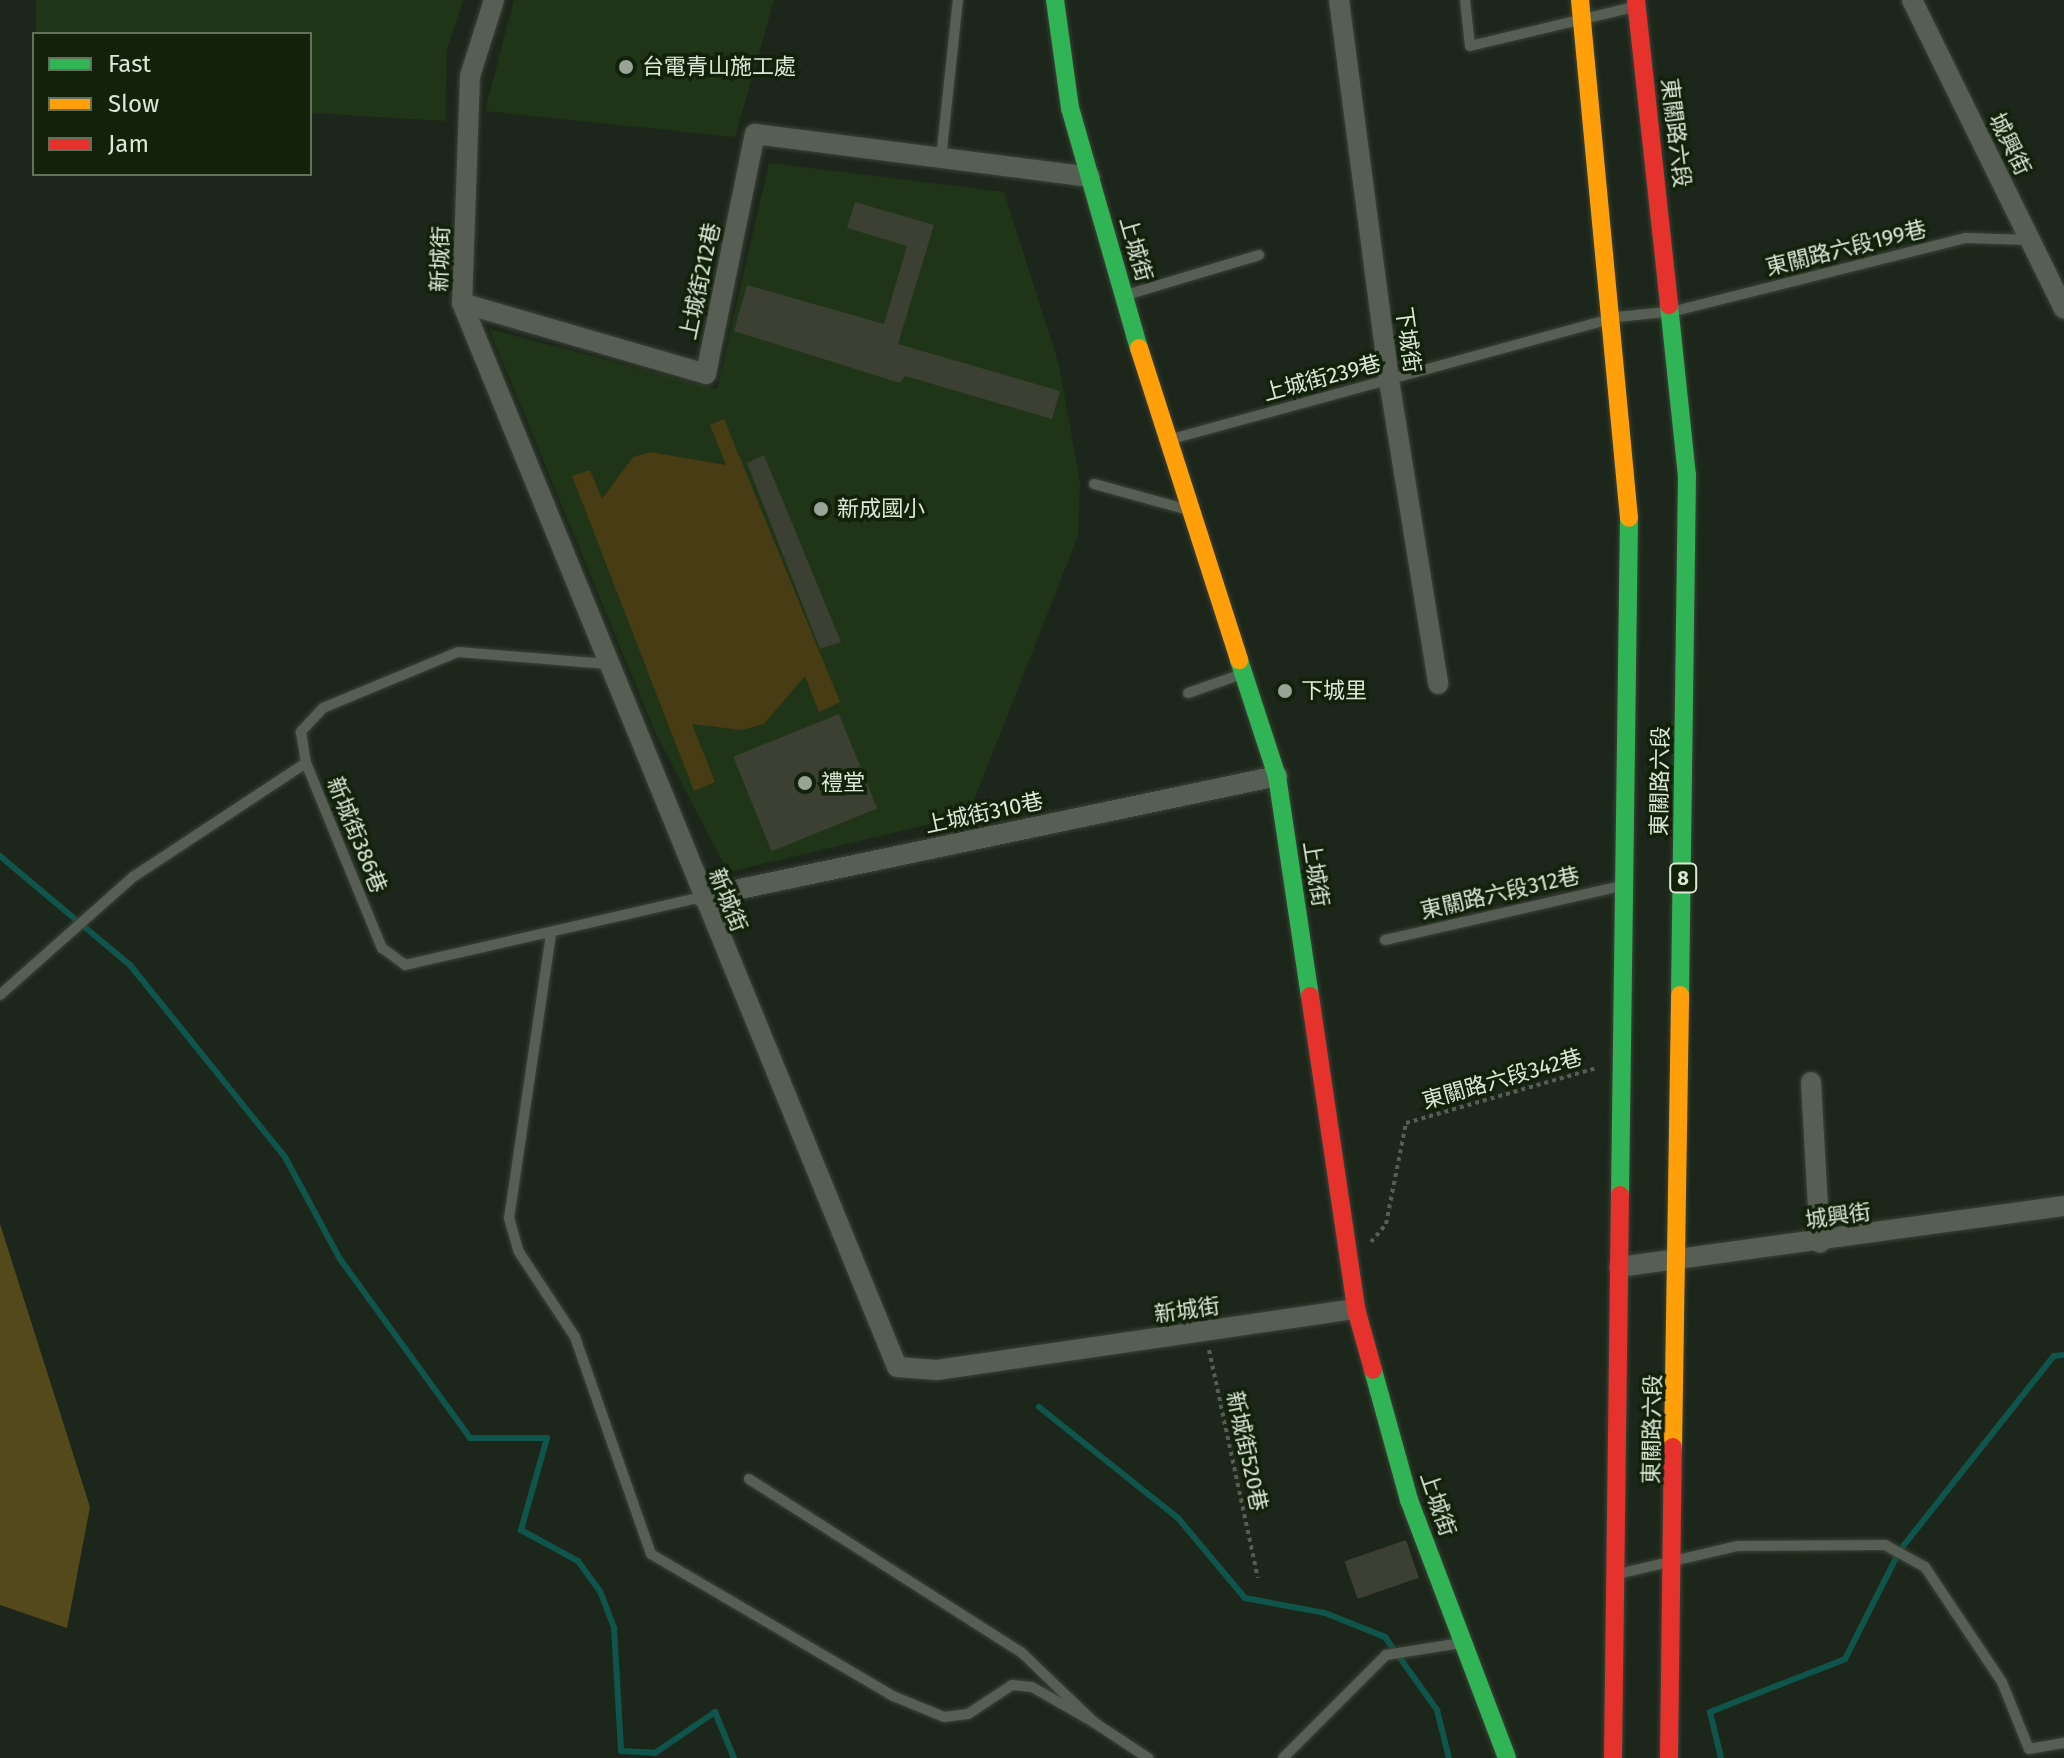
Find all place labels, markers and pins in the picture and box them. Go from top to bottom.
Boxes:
place label: 台電青山施工處 [642,54,796,80]
marker: 台電青山施工處 [617,58,635,76]
place label: 新成國小 [837,496,925,522]
marker: 新成國小 [812,500,830,518]
place label: 下城里 [1301,678,1367,704]
marker: 下城里 [1276,682,1294,700]
place label: 禮堂 [821,770,865,796]
marker: 禮堂 [796,774,814,792]

